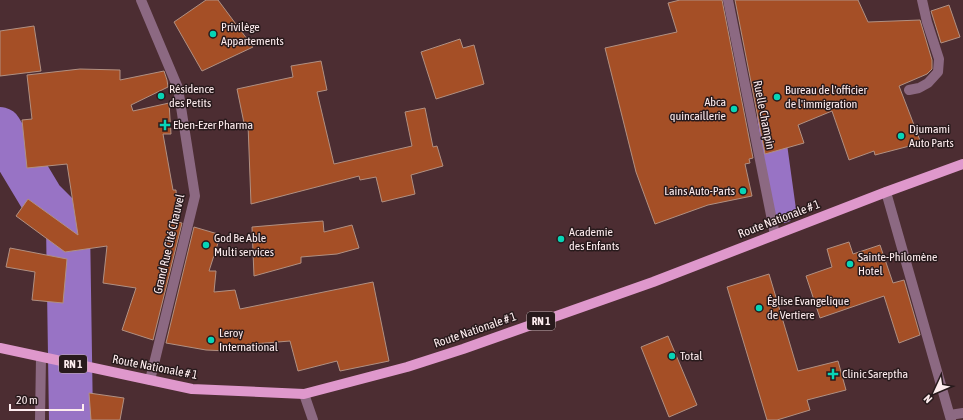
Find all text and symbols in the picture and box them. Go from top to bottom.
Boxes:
place label: Privilège Appartements [221,20,284,48]
marker: Privilège Appartements [208,29,218,39]
street label: Ruelle Champin [750,79,778,151]
place label: Résidence des Petits [169,82,214,110]
place label: Bureau de l'officier de l'immigration [785,83,867,111]
marker: Résidence des Petits [156,91,166,101]
marker: Bureau de l'officier de l'immigration [772,92,782,102]
place label: Abca quincaillerie [670,95,726,123]
marker: Abca quincaillerie [729,104,739,114]
place label: Eben-Ezer Pharma [173,118,253,132]
marker: Eben-Ezer Pharma [160,120,170,130]
place label: Djumami Auto Parts [909,122,954,150]
marker: Djumami Auto Parts [896,131,906,141]
place label: Lains Auto-Parts [664,184,735,198]
marker: Lains Auto-Parts [738,186,748,196]
street label: Grand Rue Cité Chauvel [151,192,187,295]
street label: Route Nationale # 1 [736,197,822,241]
place label: Academie des Enfants [569,225,619,253]
place label: God Be Able Multi services [214,231,274,259]
marker: Academie des Enfants [556,234,566,244]
marker: God Be Able Multi services [201,240,211,250]
place label: Sainte-Philomène Hotel [858,250,938,278]
marker: Sainte-Philomène Hotel [845,259,855,269]
place label: Église Evangelique de Vertiere [767,294,849,322]
marker: Église Evangelique de Vertiere [754,303,764,313]
street label: Route Nationale # 1 [432,309,519,351]
road number: RN 1 [527,312,555,330]
place label: Leroy International [219,326,279,354]
marker: Leroy International [206,335,216,345]
place label: Total [680,349,703,363]
marker: Total [667,351,677,361]
street label: Route Nationale # 1 [111,352,199,382]
road number: RN 1 [59,355,87,373]
place label: Clinic Sareptha [842,367,908,381]
marker: Clinic Sareptha [827,368,839,380]
north arrow [915,372,955,412]
scale bar [10,386,83,412]
text: N [921,392,934,405]
text: 20 m [16,393,38,407]

